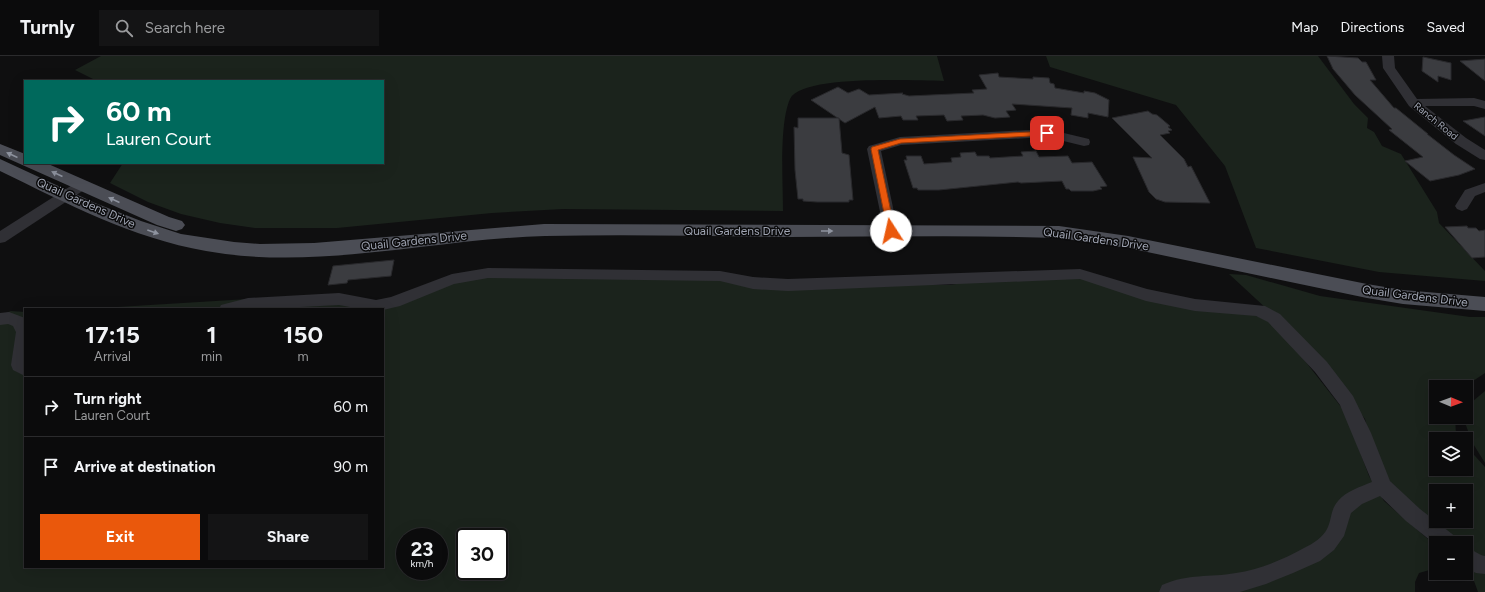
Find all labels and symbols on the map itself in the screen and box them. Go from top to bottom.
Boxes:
street label: Ranch Road [1411,99,1461,143]
pin [1030,116,1064,150]
one-way arrow [6,151,18,157]
one-way arrow [51,171,62,177]
street label: Quail Gardens Drive [35,175,138,231]
one-way arrow [109,197,120,203]
position arrow [870,210,912,252]
street label: Quail Gardens Drive [684,224,791,238]
street label: Quail Gardens Drive [1042,225,1150,253]
street label: Quail Gardens Drive [360,228,468,254]
one-way arrow [821,228,834,234]
one-way arrow [148,229,160,235]
street label: Quail Gardens Drive [1361,283,1469,309]
north arrow [1429,380,1473,424]
speed limit sign: 30 [456,528,508,580]

